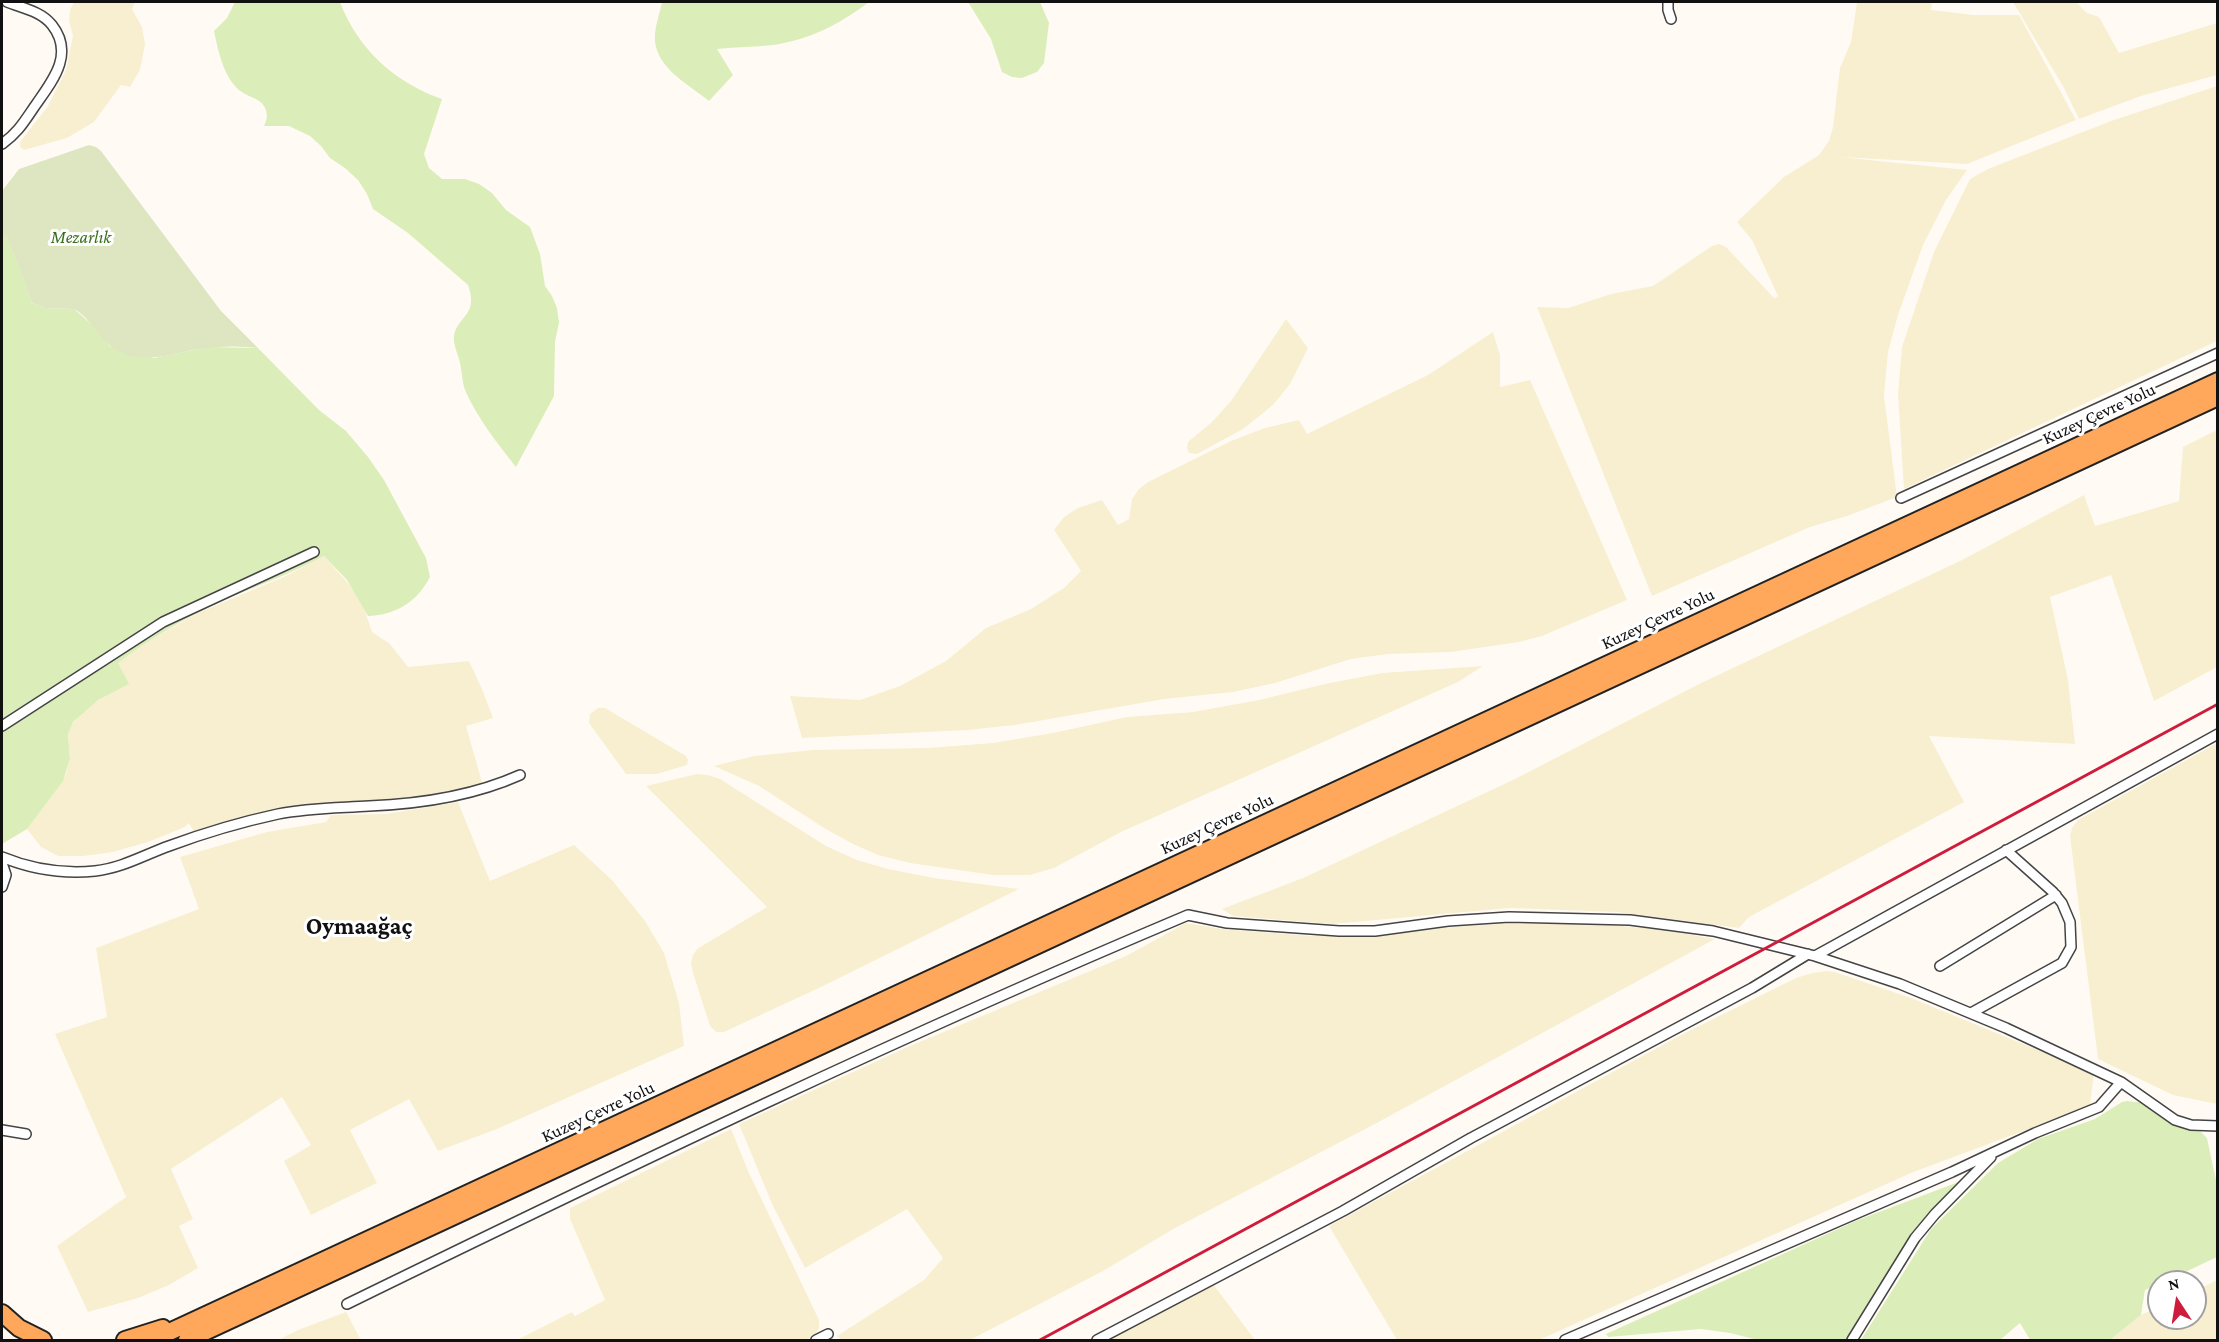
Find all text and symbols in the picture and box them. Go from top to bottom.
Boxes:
park label: Mezarlık [51,226,111,248]
street label: Kuzey Çevre Yolu [2039,378,2159,450]
street label: Kuzey Çevre Yolu [1598,583,1718,655]
street label: Kuzey Çevre Yolu [1157,788,1277,860]
district label: Oymaağaç [306,913,412,941]
street label: Kuzey Çevre Yolu [538,1076,658,1148]
north arrow [2147,1270,2207,1330]
text: N [2166,1274,2181,1293]

